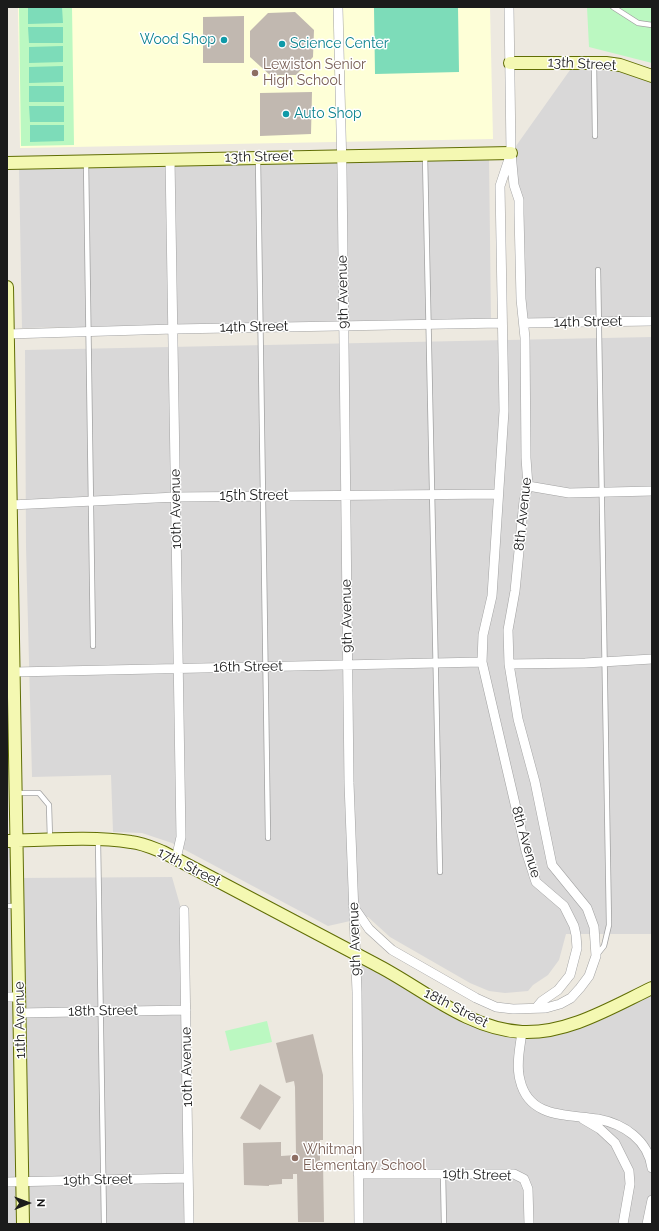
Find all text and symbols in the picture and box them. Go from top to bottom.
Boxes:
place label: Wood Shop [140,32,216,48]
marker: Wood Shop [219,35,229,45]
place label: Science Center [290,36,389,52]
marker: Science Center [277,39,287,49]
street label: 13th Street [547,54,617,74]
place label: Lewiston Senior High School [263,57,366,90]
marker: Lewiston Senior High School [250,68,260,78]
place label: Auto Shop [294,106,362,122]
marker: Auto Shop [281,109,291,119]
street label: 13th Street [225,148,293,166]
street label: 9th Avenue [334,255,352,329]
street label: 14th Street [553,313,623,331]
street label: 14th Street [219,318,289,336]
street label: 10th Avenue [167,469,185,549]
street label: 8th Avenue [511,476,535,552]
street label: 15th Street [220,488,288,504]
street label: 9th Avenue [338,579,356,653]
street label: 16th Street [213,658,283,676]
street label: 8th Avenue [508,804,544,880]
street label: 17th Street [155,844,223,890]
street label: 9th Avenue [345,902,365,976]
street label: 11th Avenue [11,981,29,1059]
street label: 18th Street [421,985,491,1031]
street label: 18th Street [68,1002,138,1020]
street label: 10th Avenue [178,1027,196,1107]
place label: Whitman Elementary School [303,1142,426,1174]
marker: Whitman Elementary School [290,1153,300,1163]
street label: 19th Street [442,1165,512,1185]
street label: 19th Street [63,1171,133,1189]
north arrow [8,1183,48,1223]
text: N [34,1198,47,1207]

